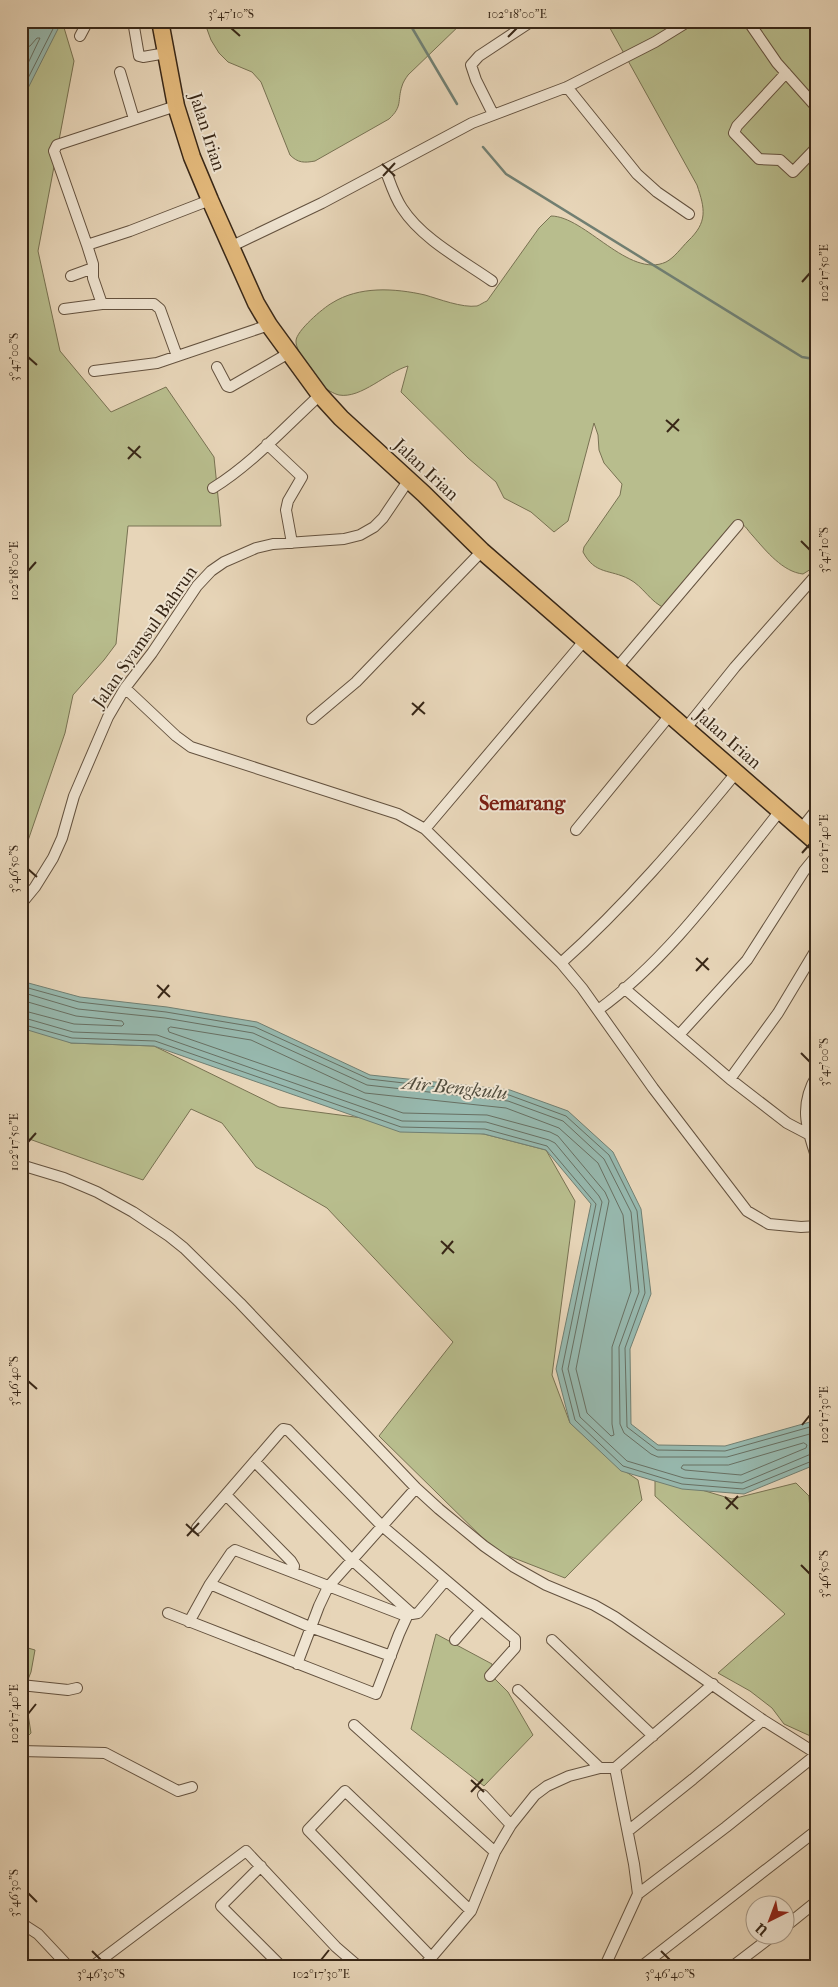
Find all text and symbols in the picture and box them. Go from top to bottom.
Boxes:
text: 3°47'10"S [208,7,254,21]
text: 102°18'00"E [487,7,547,21]
street label: Jalan Irian [184,88,230,174]
text: 102°17'50"E [817,244,831,302]
text: 3°47'00"S [7,333,21,381]
street label: Jalan Irian [388,433,463,506]
text: 3°47'10"S [817,527,831,573]
text: 102°18'00"E [7,541,21,601]
street label: Jalan Syamsul Bahrun [87,562,202,714]
street label: Jalan Irian [689,703,766,774]
district label: Semarang [479,792,566,815]
text: 102°17'40"E [817,814,831,874]
text: 3°46'50"S [7,845,21,893]
text: 3°47'00"S [817,1038,831,1086]
water label: Air Bengkulu [400,1071,508,1104]
text: 102°17'50"E [7,1113,21,1171]
text: 3°46'40"S [7,1356,21,1406]
text: 102°17'30"E [817,1386,831,1444]
text: 3°46'50"S [817,1550,831,1598]
text: 102°17'40"E [7,1684,21,1744]
text: 3°46'30"S [7,1869,21,1917]
north arrow [746,1894,796,1944]
text: U [752,1919,772,1940]
text: 3°46'30"S [77,1967,125,1981]
text: 102°17'30"E [292,1967,350,1981]
text: 3°46'40"S [645,1967,695,1981]

